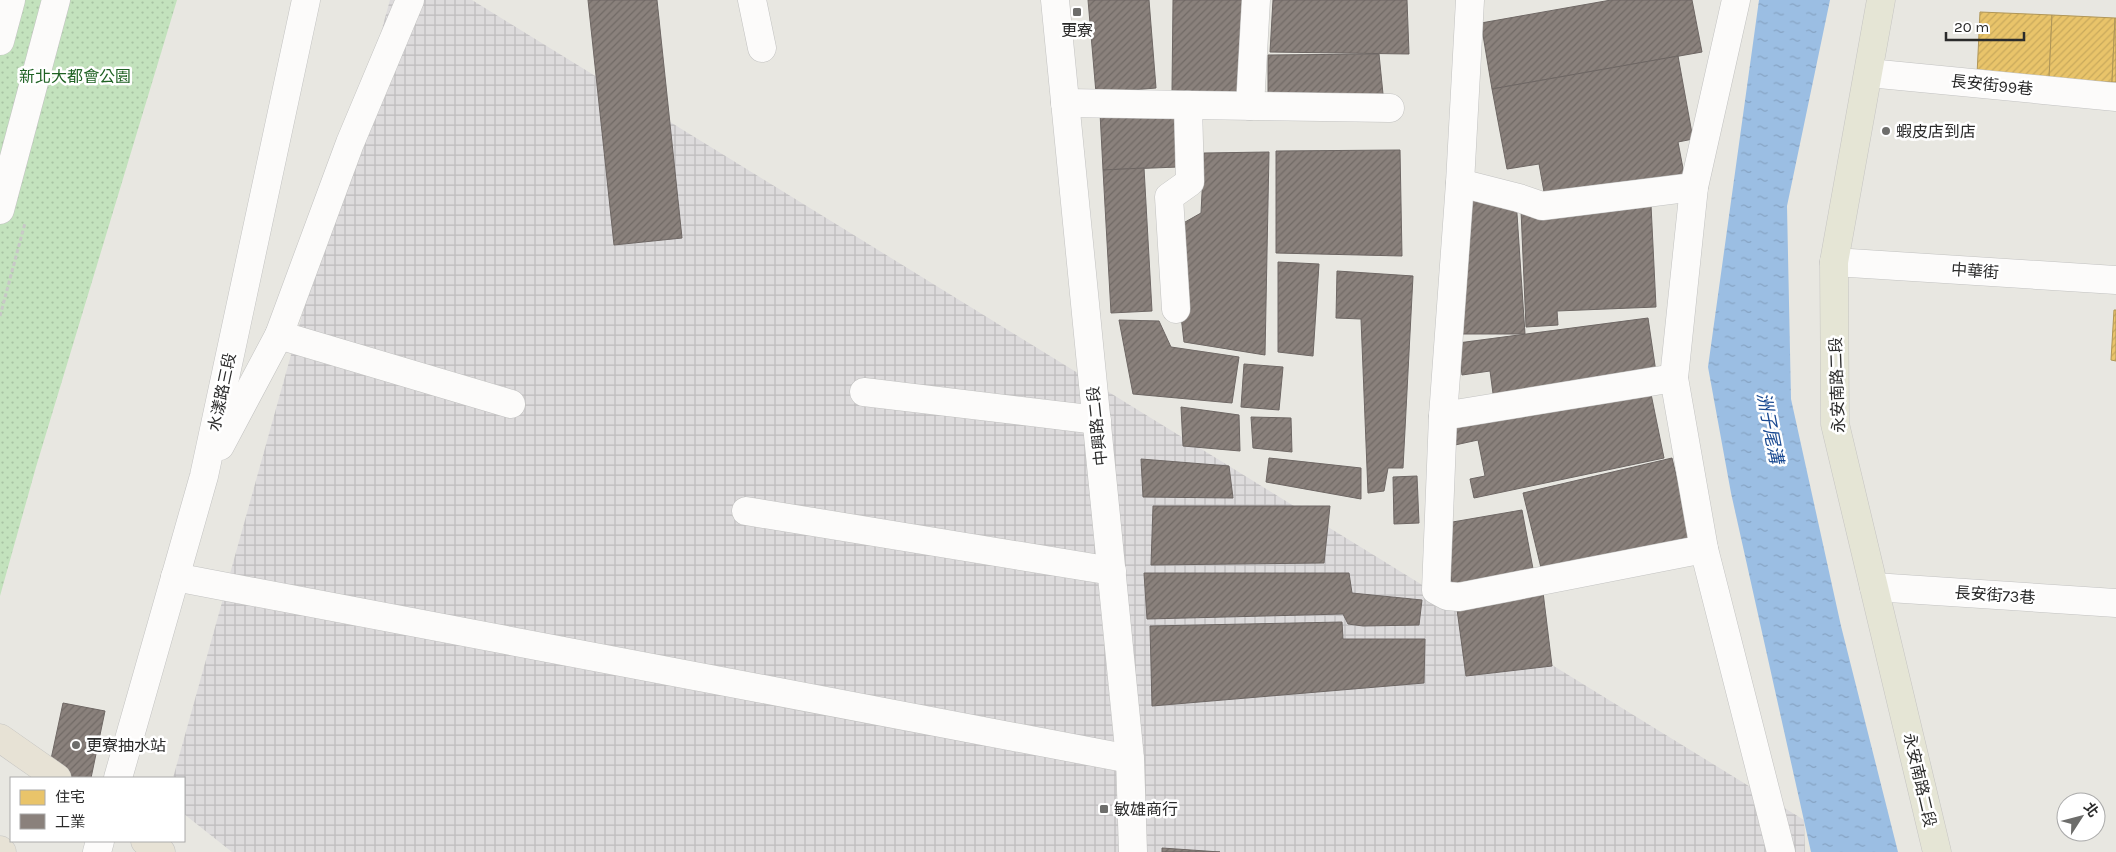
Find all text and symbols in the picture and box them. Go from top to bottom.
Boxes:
marker: 更寮 [1071,6,1083,18]
scale bar [1946,10,2024,42]
text: 20 m [1954,18,1989,36]
place label: 更寮 [1061,21,1093,40]
park label: 新北大都會公園 [19,67,131,86]
street label: 長安街99巷 [1950,71,2034,99]
place label: 蝦皮店到店 [1896,122,1976,141]
marker: 蝦皮店到店 [1880,125,1892,137]
street label: 中華街 [1950,260,2000,282]
street label: 永安南路二段 [1826,337,1848,433]
street label: 水漾路三段 [204,351,240,433]
street label: 中興路二段 [1083,385,1111,467]
water label: 洲子尾溝 [1752,391,1788,468]
street label: 長安街73巷 [1954,583,2036,607]
street label: 永安南路二段 [1900,731,1940,829]
place label: 更寮抽水站 [86,736,166,755]
marker: 更寮抽水站 [70,739,82,751]
legend [10,777,185,842]
text: 住宅 [55,788,85,806]
north arrow [2056,792,2106,842]
text: 北 [2080,799,2102,820]
place label: 敏雄商行 [1114,800,1178,819]
marker: 敏雄商行 [1098,803,1110,815]
text: 工業 [55,813,85,831]

